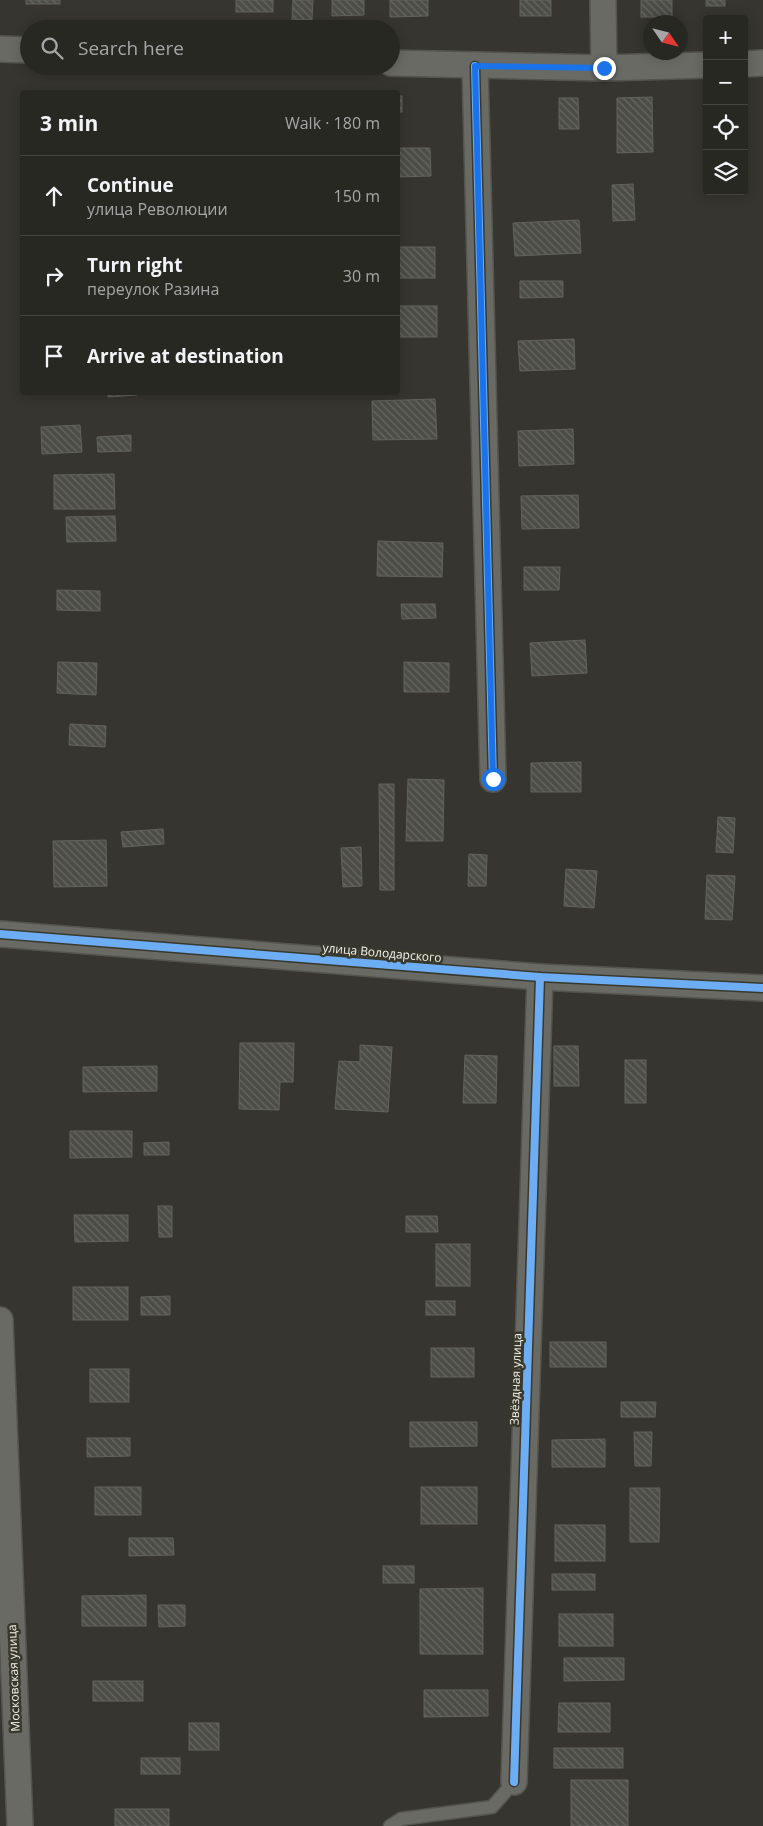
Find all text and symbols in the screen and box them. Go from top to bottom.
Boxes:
north arrow [643,15,688,60]
map controls [703,15,748,195]
button: + [703,15,748,60]
search box [20,20,400,75]
icon: search [38,34,66,62]
text: Search here [78,35,184,61]
route end [593,57,616,80]
button: − [703,60,748,105]
button: locate [703,105,748,150]
text: 3 min [40,109,98,137]
text: Walk · 180 m [285,112,380,134]
button: layers [703,150,748,195]
text: Continue [87,172,174,198]
icon: ahead [40,182,68,210]
text: 150 m [334,185,380,207]
text: улица Революции [87,198,228,220]
text: Turn right [87,252,182,278]
icon: right [40,262,68,290]
text: 30 m [343,265,380,287]
text: переулок Разина [87,278,219,300]
icon: arrive [40,342,68,370]
text: Arrive at destination [87,343,284,369]
route start [482,768,505,791]
street label: улица Володарского [322,939,442,966]
street label: Звёздная улица [505,1333,526,1425]
street label: Московская улица [3,1624,24,1732]

